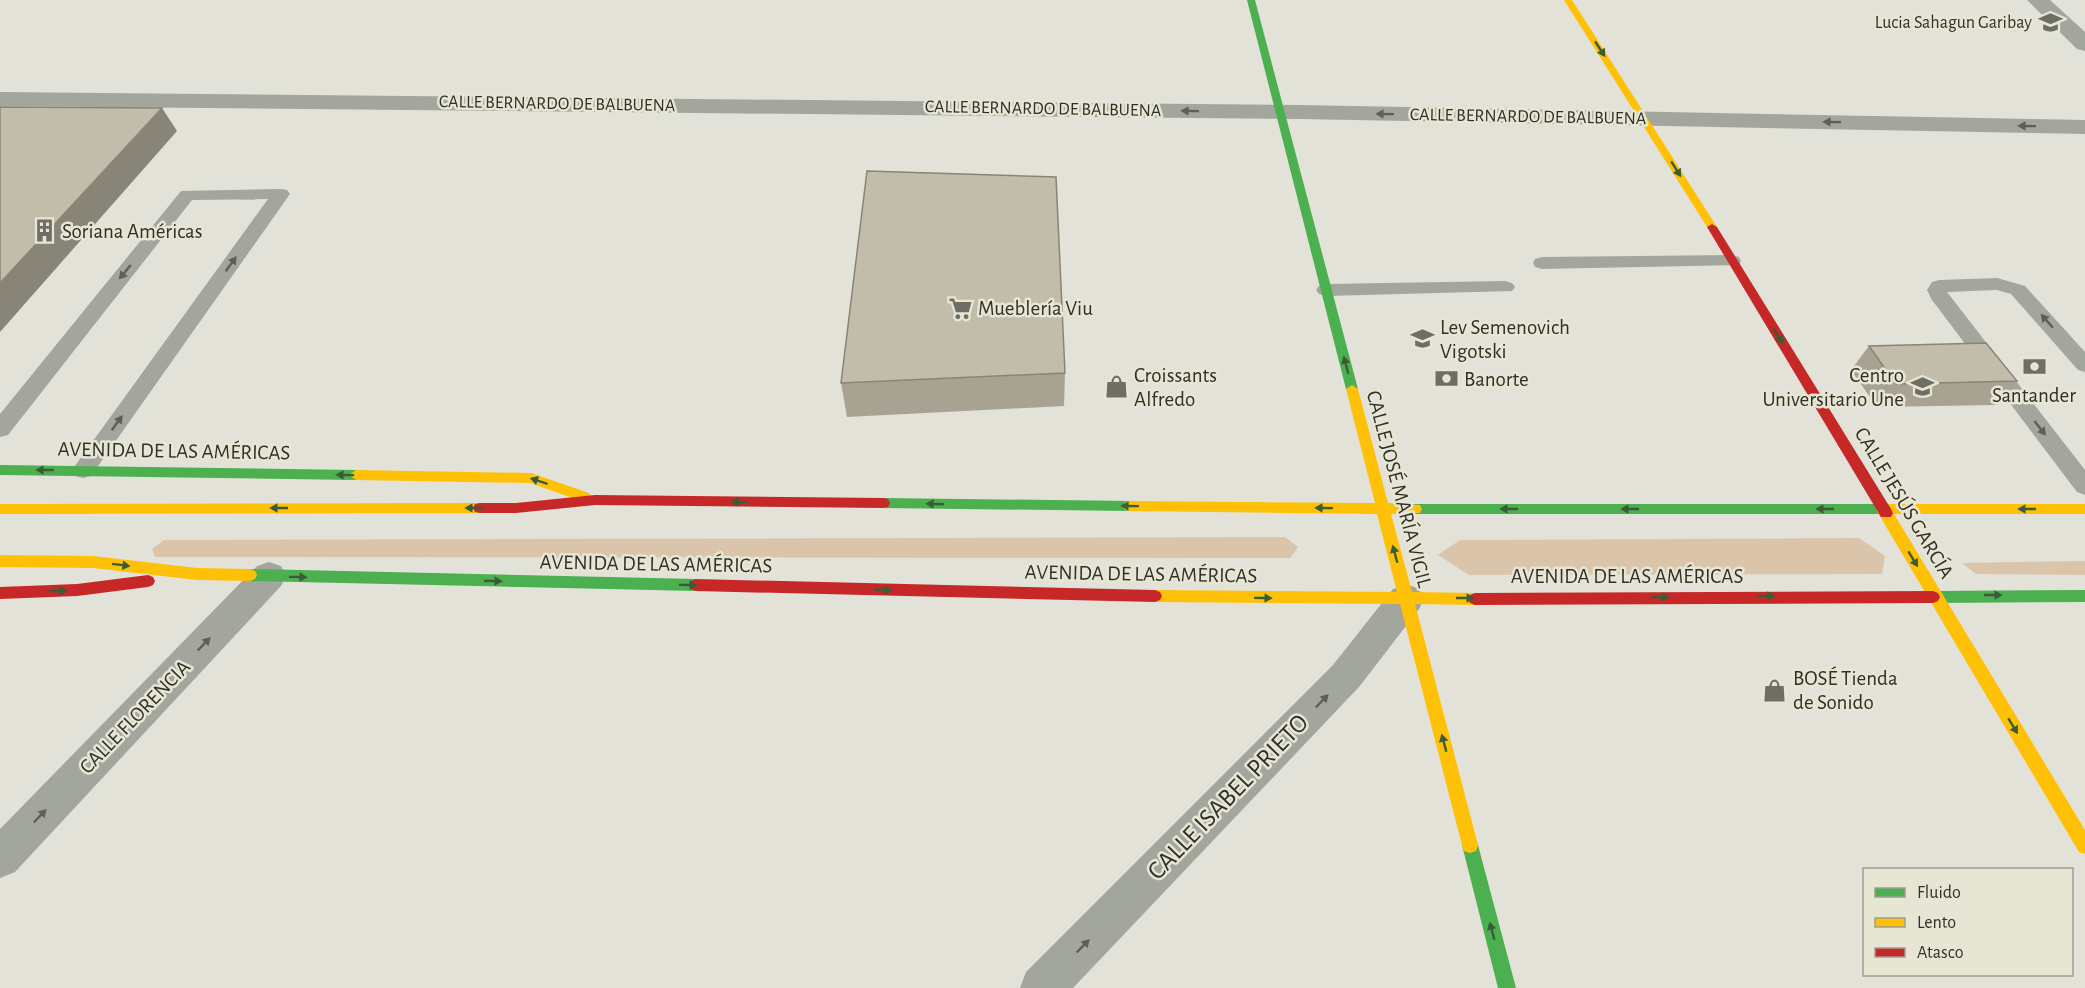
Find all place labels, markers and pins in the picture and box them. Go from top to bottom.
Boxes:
school or university icon: Lucia Sahagun Garibay [2037,10,2063,36]
place label: Lucia Sahagun Garibay [1875,14,2032,32]
building icon: Soriana Américas [31,218,57,244]
place label: Soriana Américas [62,221,203,242]
supermarket icon: Mueblería Viu [947,295,973,321]
place label: Mueblería Viu [978,298,1093,319]
place label: Lev Semenovich Vigotski [1440,317,1570,362]
school or university icon: Lev Semenovich Vigotski [1409,326,1435,352]
bank icon: Santander [2021,354,2047,380]
place label: Croissants Alfredo [1134,365,1217,410]
place label: Centro Universitario Une [1762,365,1904,410]
bank icon: Banorte [1433,366,1459,392]
place label: Banorte [1464,369,1529,390]
shop icon: Croissants Alfredo [1103,374,1129,400]
school or university icon: Centro Universitario Une [1909,374,1935,400]
place label: Santander [1992,385,2076,406]
place label: BOSÉ Tienda de Sonido [1793,666,1898,713]
shop icon: BOSÉ Tienda de Sonido [1762,677,1788,703]

